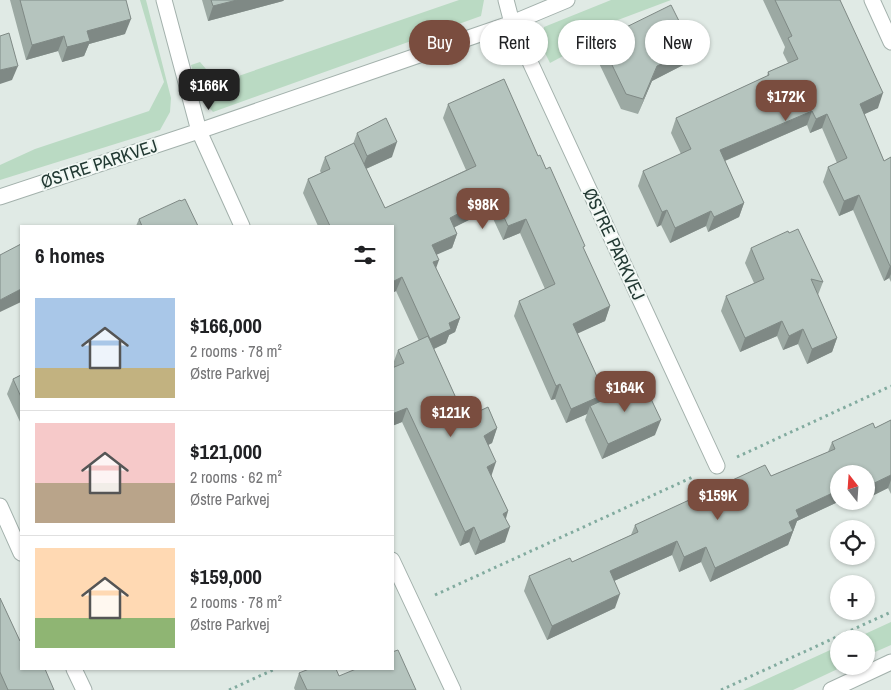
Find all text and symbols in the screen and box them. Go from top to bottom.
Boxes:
chip: Buy [409,20,470,65]
chip: Rent [480,20,548,65]
chip: Filters [558,20,635,65]
chip: New [645,20,710,65]
pin: $166K [174,68,244,111]
text: $166K [190,74,228,96]
pin: $172K [751,80,821,122]
text: $172K [767,85,805,107]
street label: ØSTRE PARKVEJ [37,133,160,194]
street label: ØSTRE PARKVEJ [578,184,651,304]
pin: $98K [453,188,513,230]
text: $98K [467,193,499,215]
text: 6 homes [35,241,105,270]
icon: filters [351,241,379,269]
text: $166,000 [190,311,262,340]
icon: home [75,318,135,378]
text: 2 rooms · 78 m² [190,340,282,362]
text: Østre Parkvej [190,362,269,384]
pin: $164K [590,370,660,413]
text: $164K [606,376,644,398]
pin: $121K [416,396,486,438]
text: $121K [432,401,470,423]
text: $121,000 [190,437,262,466]
icon: home [75,443,135,503]
north arrow [830,465,875,510]
map controls [830,465,875,675]
text: 2 rooms · 62 m² [190,466,282,488]
pin: $159K [683,478,753,521]
text: $159K [699,484,737,506]
text: Østre Parkvej [190,488,269,510]
button: locate [830,520,875,565]
text: $159,000 [190,562,262,591]
icon: home [75,568,135,628]
button: + [830,575,875,620]
text: 2 rooms · 78 m² [190,591,282,613]
text: Østre Parkvej [190,613,269,635]
button: − [830,630,875,675]

